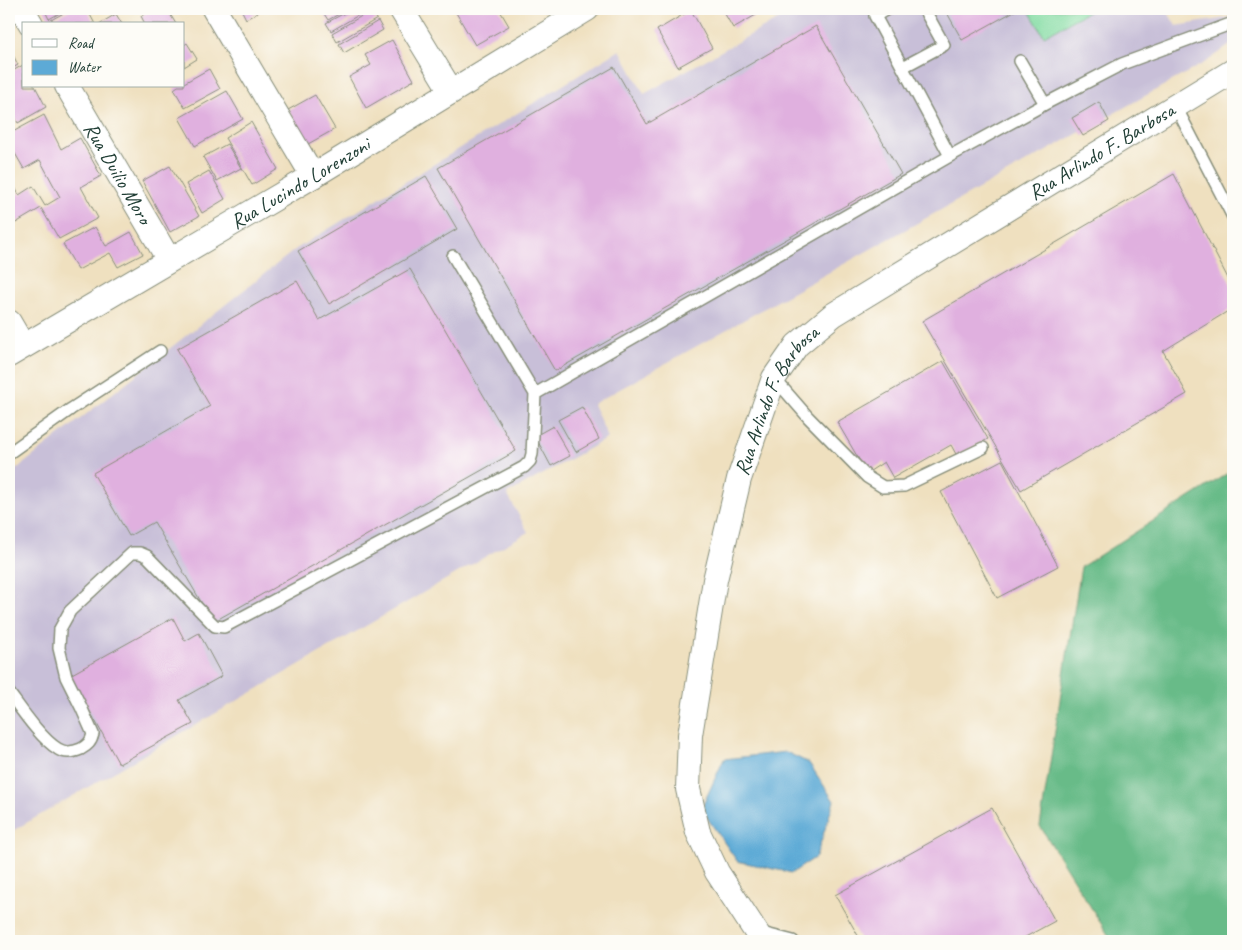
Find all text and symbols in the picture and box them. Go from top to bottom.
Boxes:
legend [22,22,185,88]
text: Road [68,34,95,53]
text: Water [68,58,102,77]
street label: Rua Arlindo F. Barbosa [1024,96,1181,206]
street label: Rua Duilio Moro [78,118,159,231]
street label: Rua Lucindo Lorenzoni [226,130,377,235]
street label: Rua Arlindo F. Barbosa [728,318,826,478]

